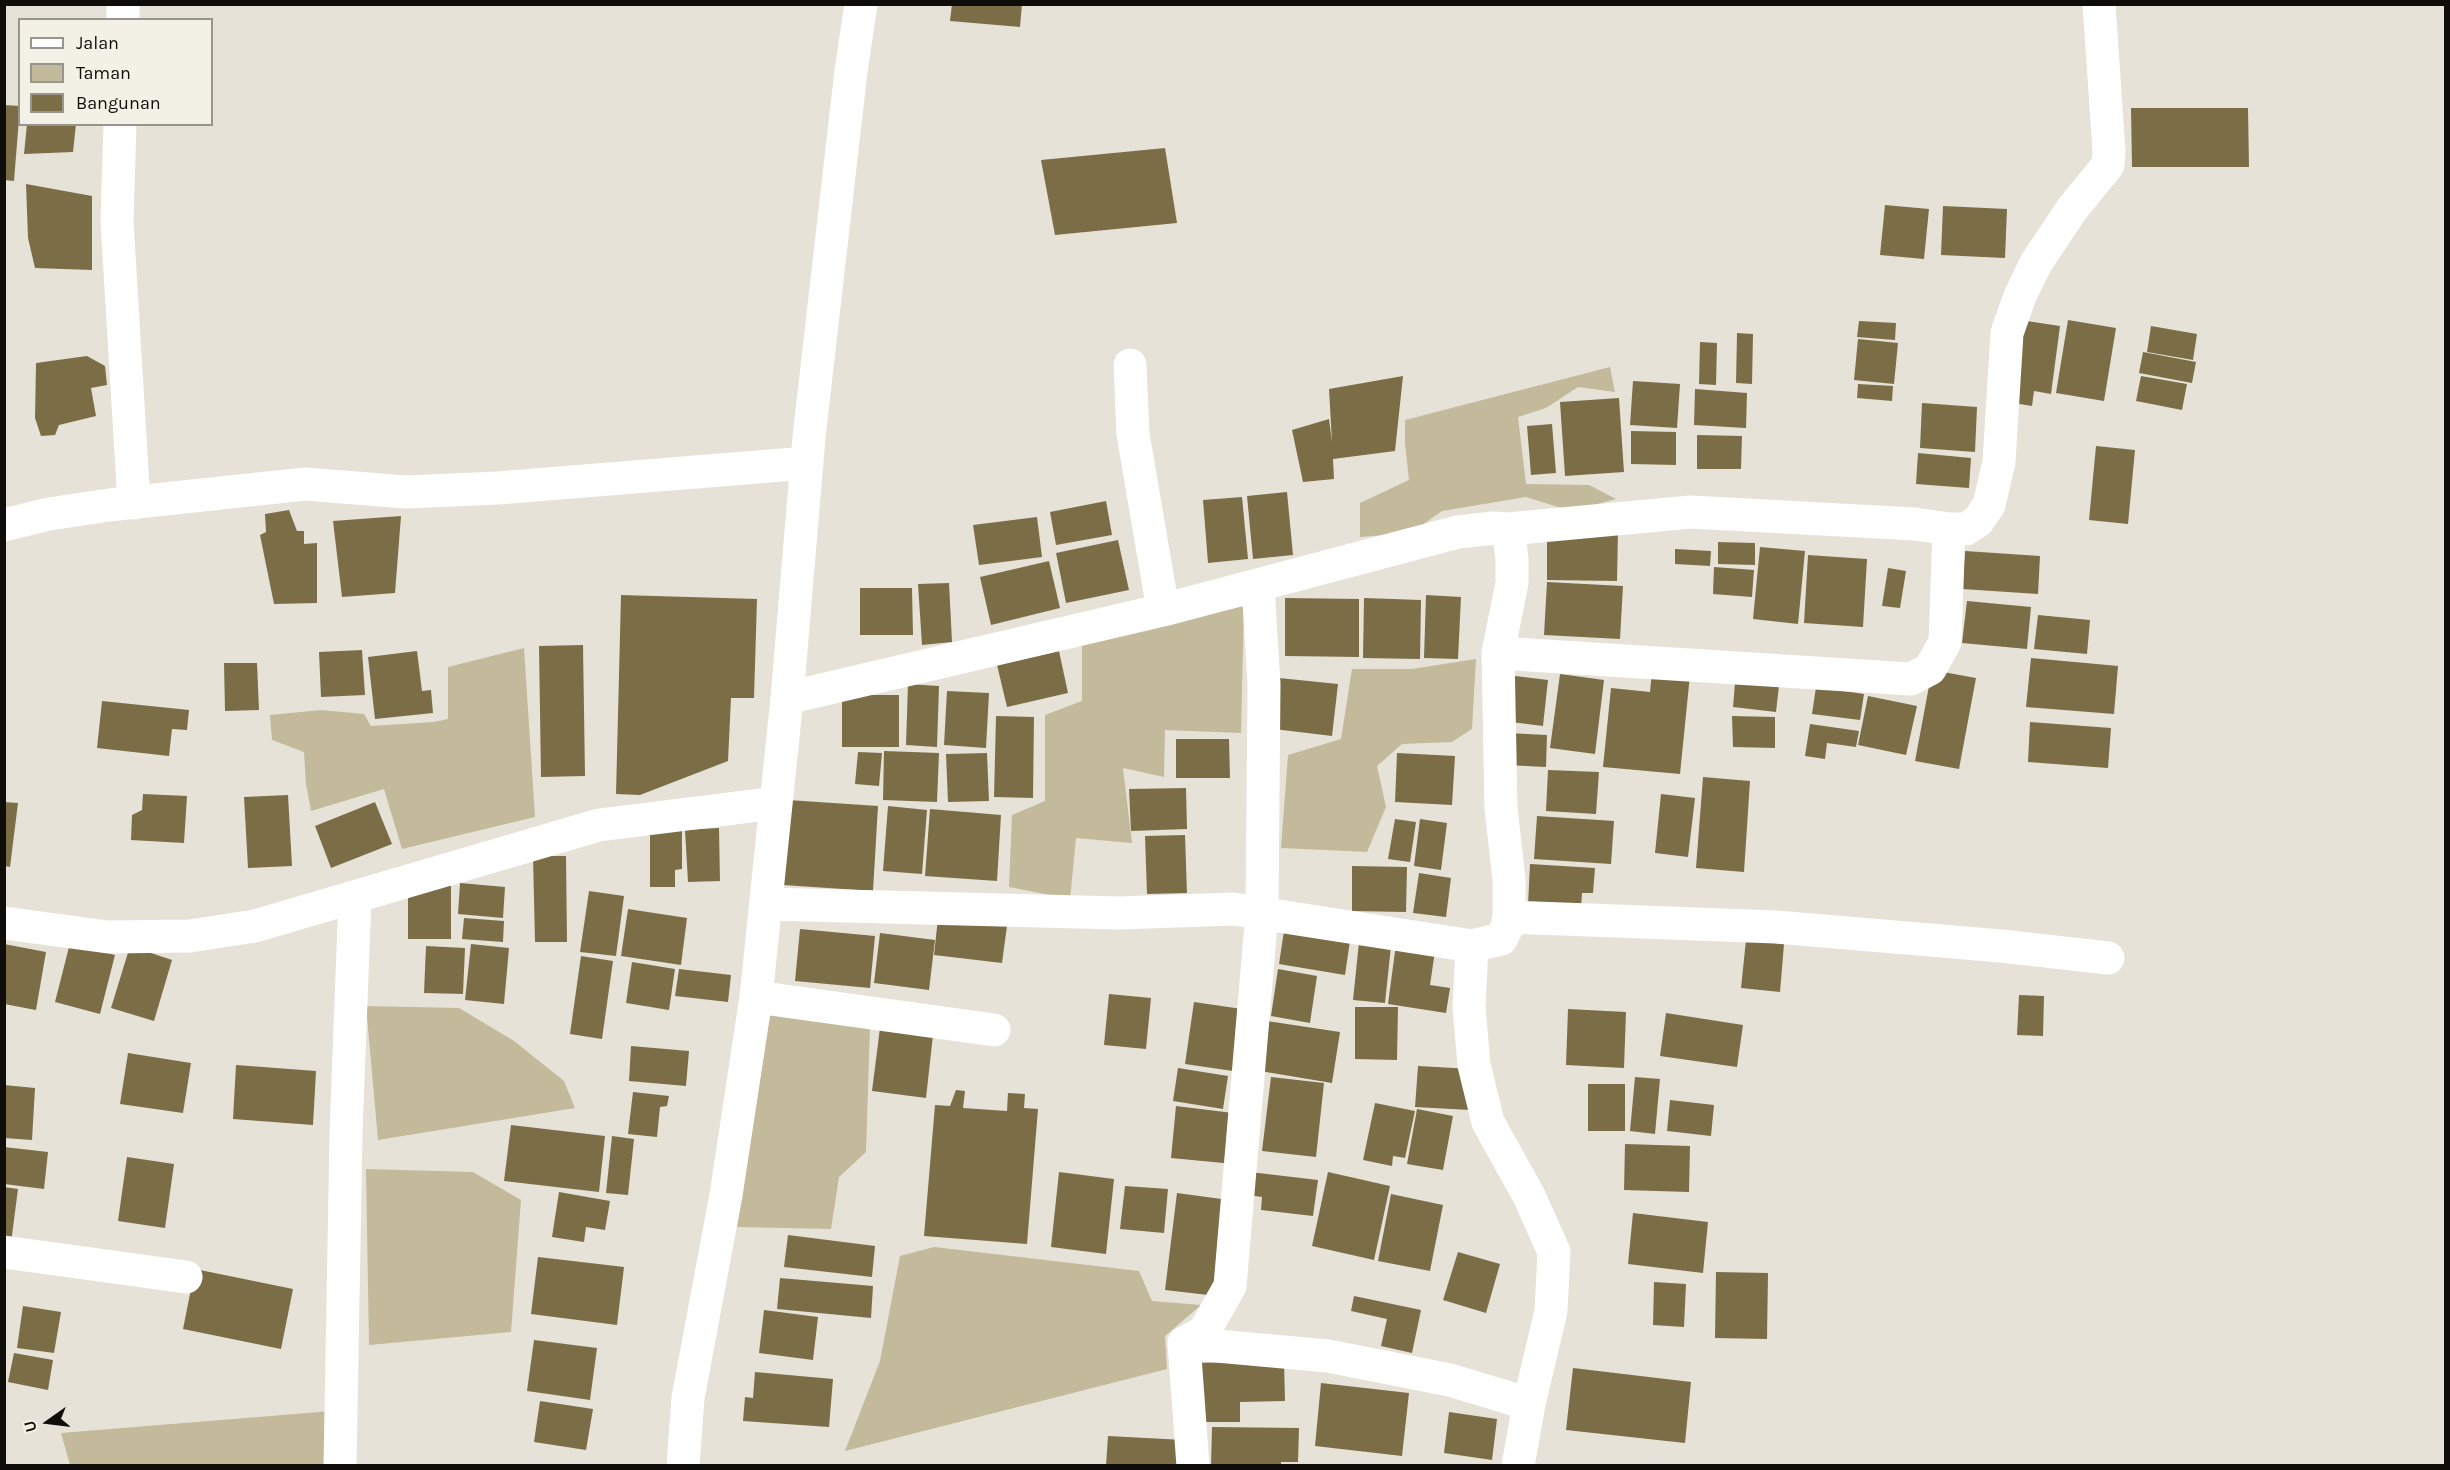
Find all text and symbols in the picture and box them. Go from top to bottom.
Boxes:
legend [18,18,213,126]
text: Jalan [76,32,119,54]
text: Taman [76,62,131,84]
text: Bangunan [76,92,161,114]
north arrow [18,1392,78,1452]
text: U [19,1419,41,1434]

